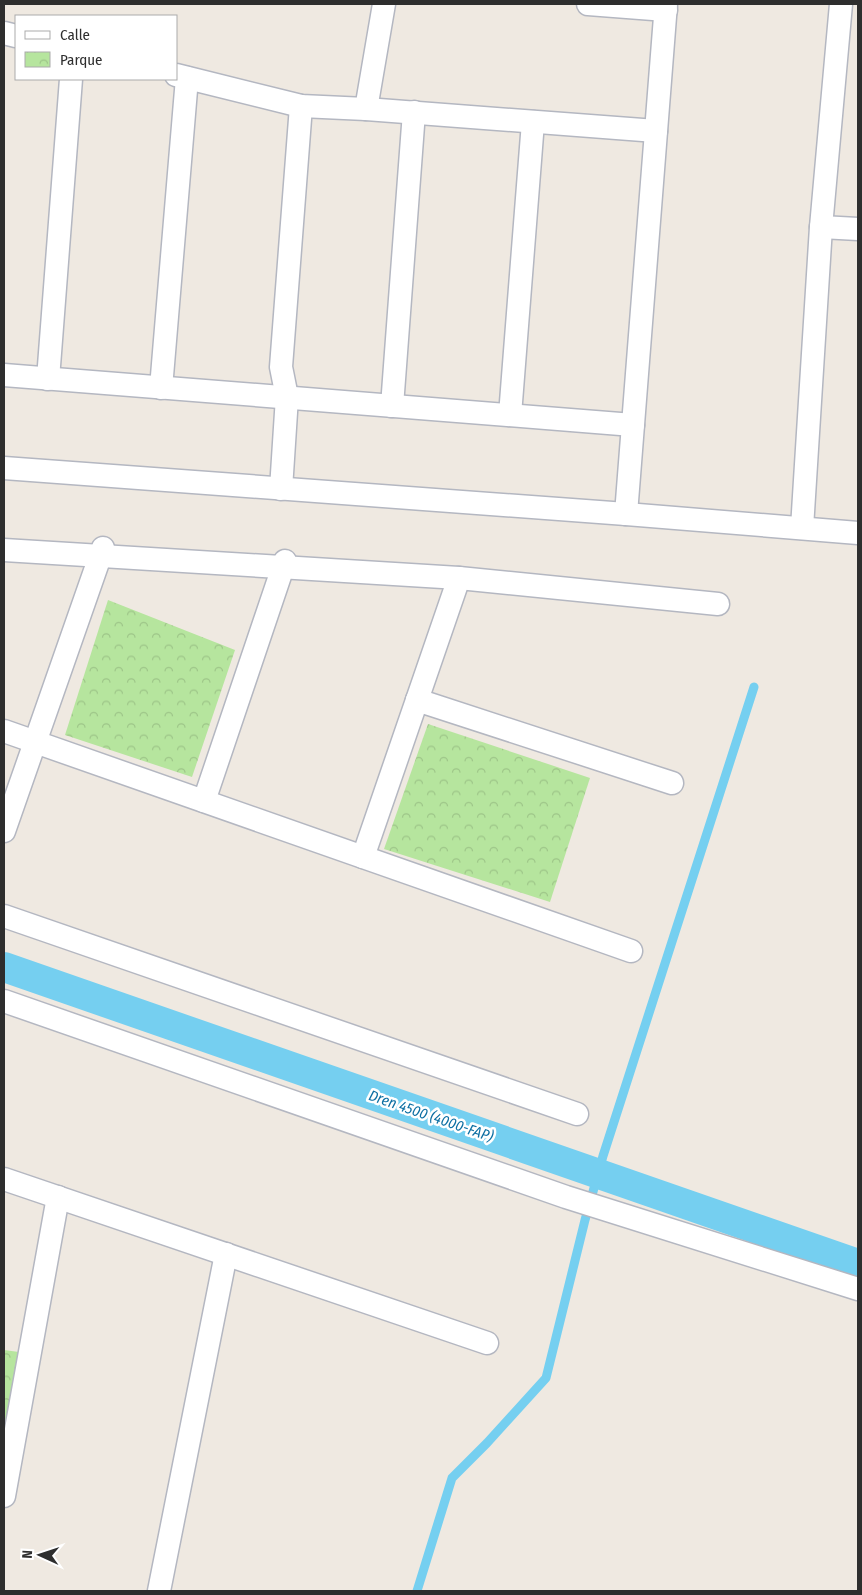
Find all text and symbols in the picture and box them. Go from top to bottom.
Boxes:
legend [15,15,178,80]
text: Calle [60,26,90,44]
text: Parque [60,51,103,69]
water label: Dren 4500 (4000-FAP) [366,1086,496,1146]
north arrow [15,1530,65,1580]
text: N [19,1550,36,1559]

